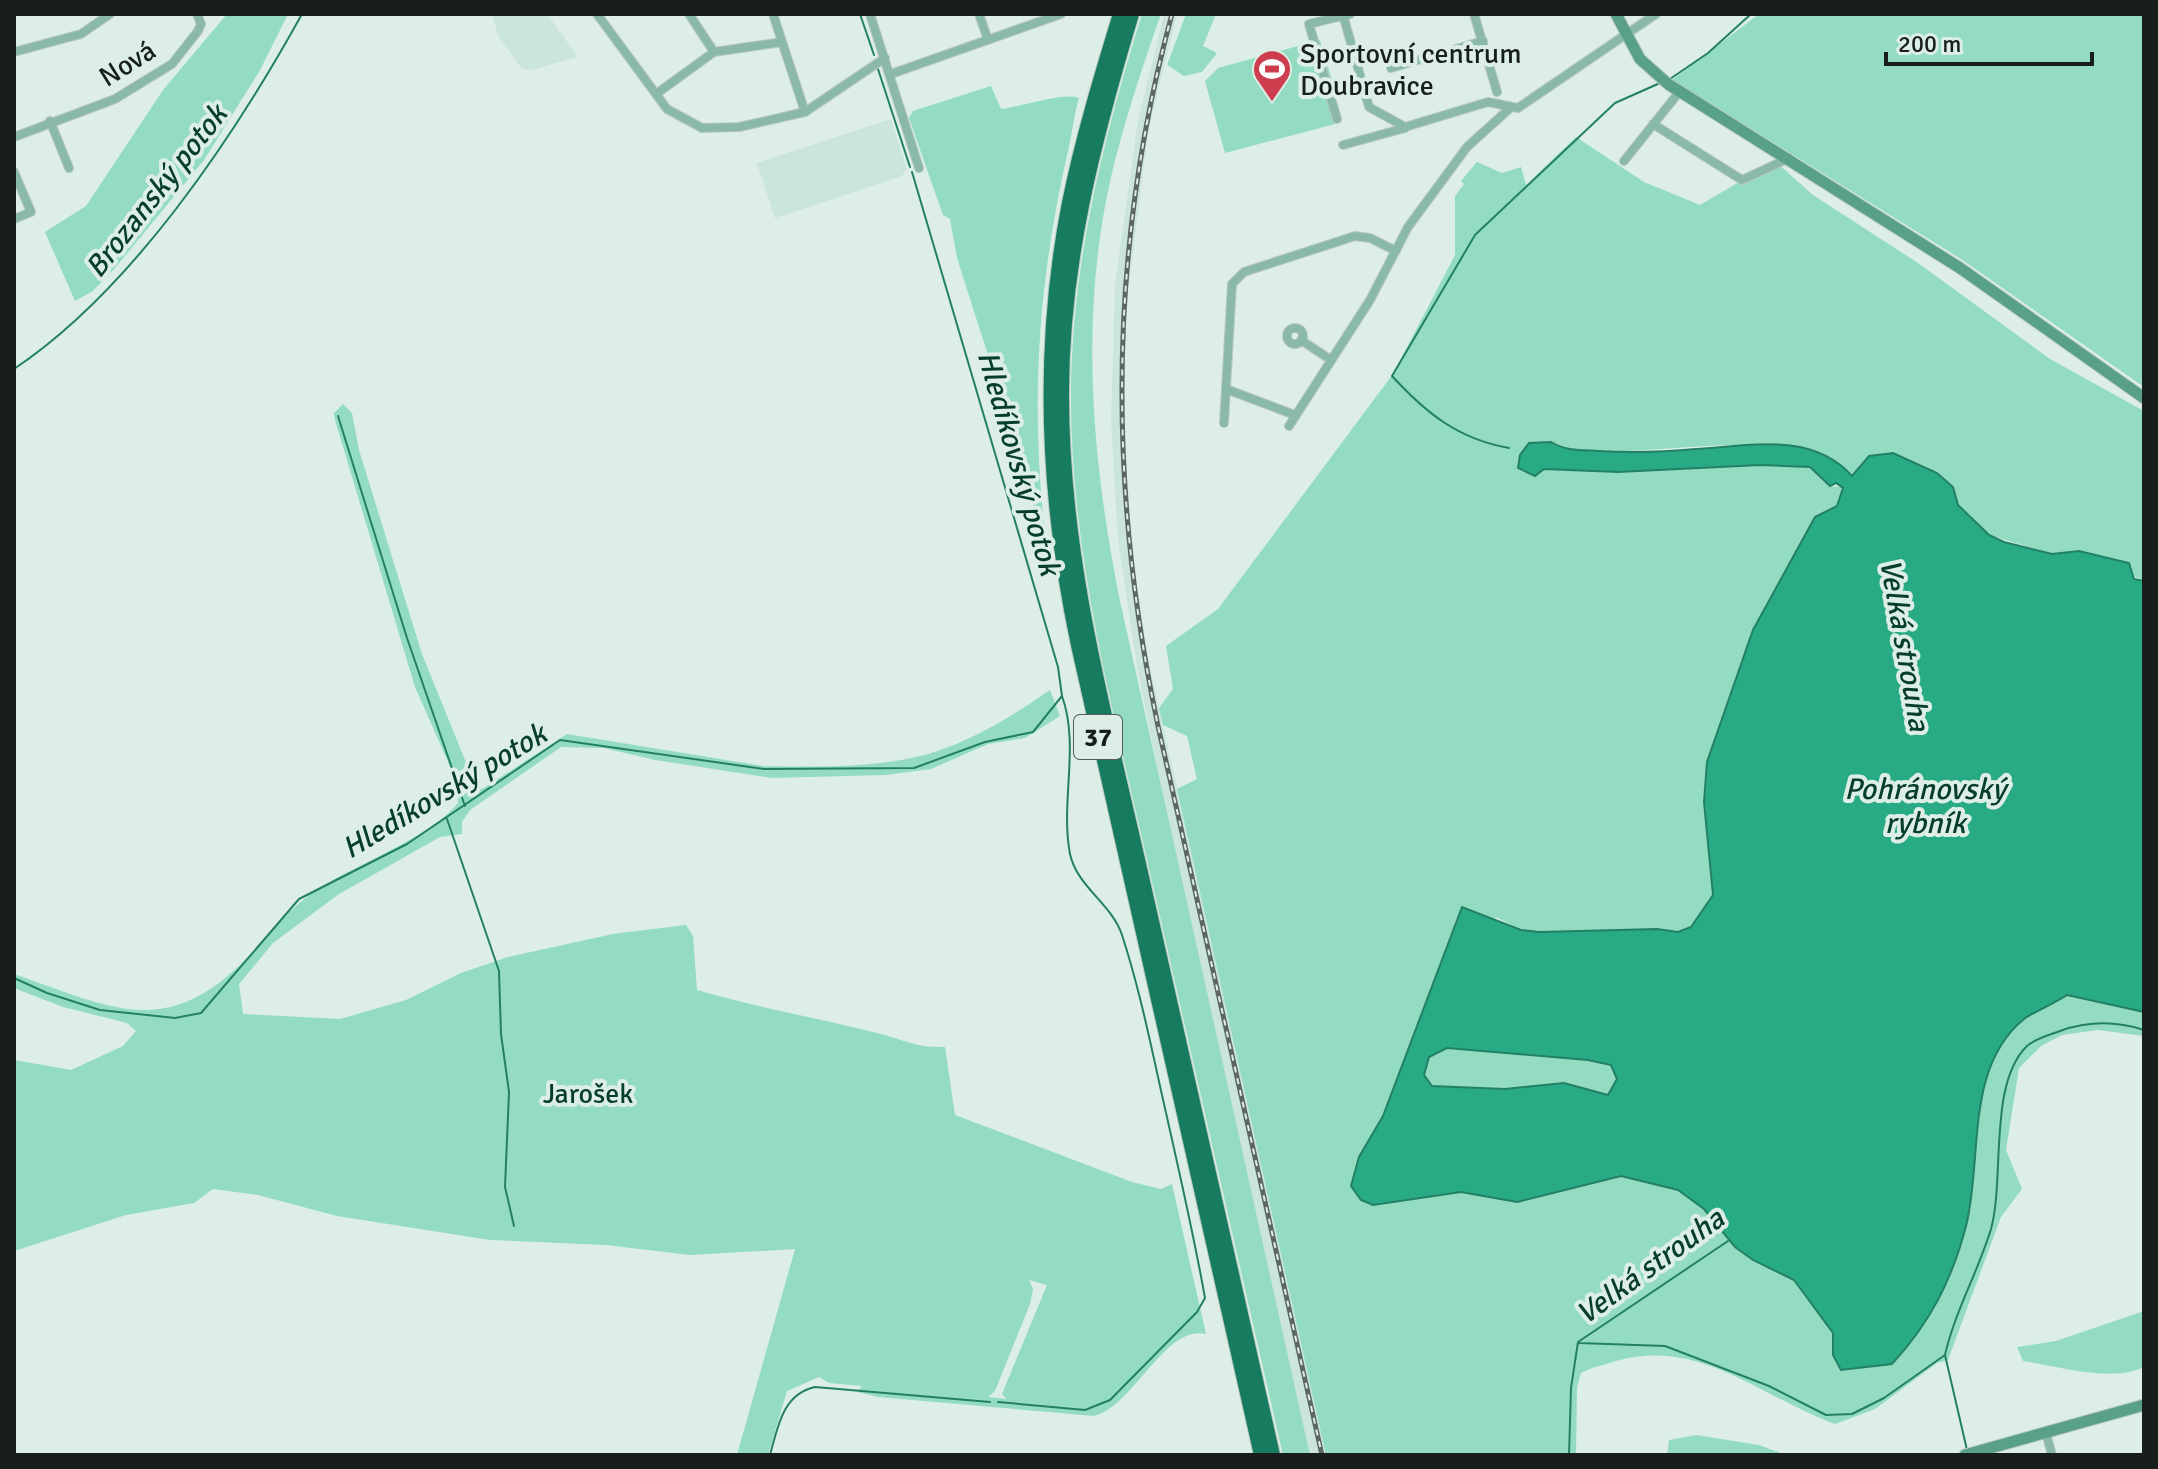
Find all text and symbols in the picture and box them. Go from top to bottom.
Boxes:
scale bar [1886,16,2092,66]
text: 200 m [1898,29,1961,59]
street label: Nová [93,33,162,94]
place label: Sportovní centrum Doubravice [1300,37,1522,103]
sports icon: Sportovní centrum Doubravice [1251,48,1293,103]
water label: Brozanský potok [77,95,237,285]
water label: Hledíkovský potok [969,347,1069,583]
water label: Velká strouha [1871,556,1938,735]
water label: Hledíkovský potok [335,714,556,867]
road number: 37 [1074,715,1122,759]
water label: Pohránovský rybník [1844,771,2010,842]
park label: Jarošek [543,1077,633,1111]
water label: Velká strouha [1569,1200,1732,1333]

